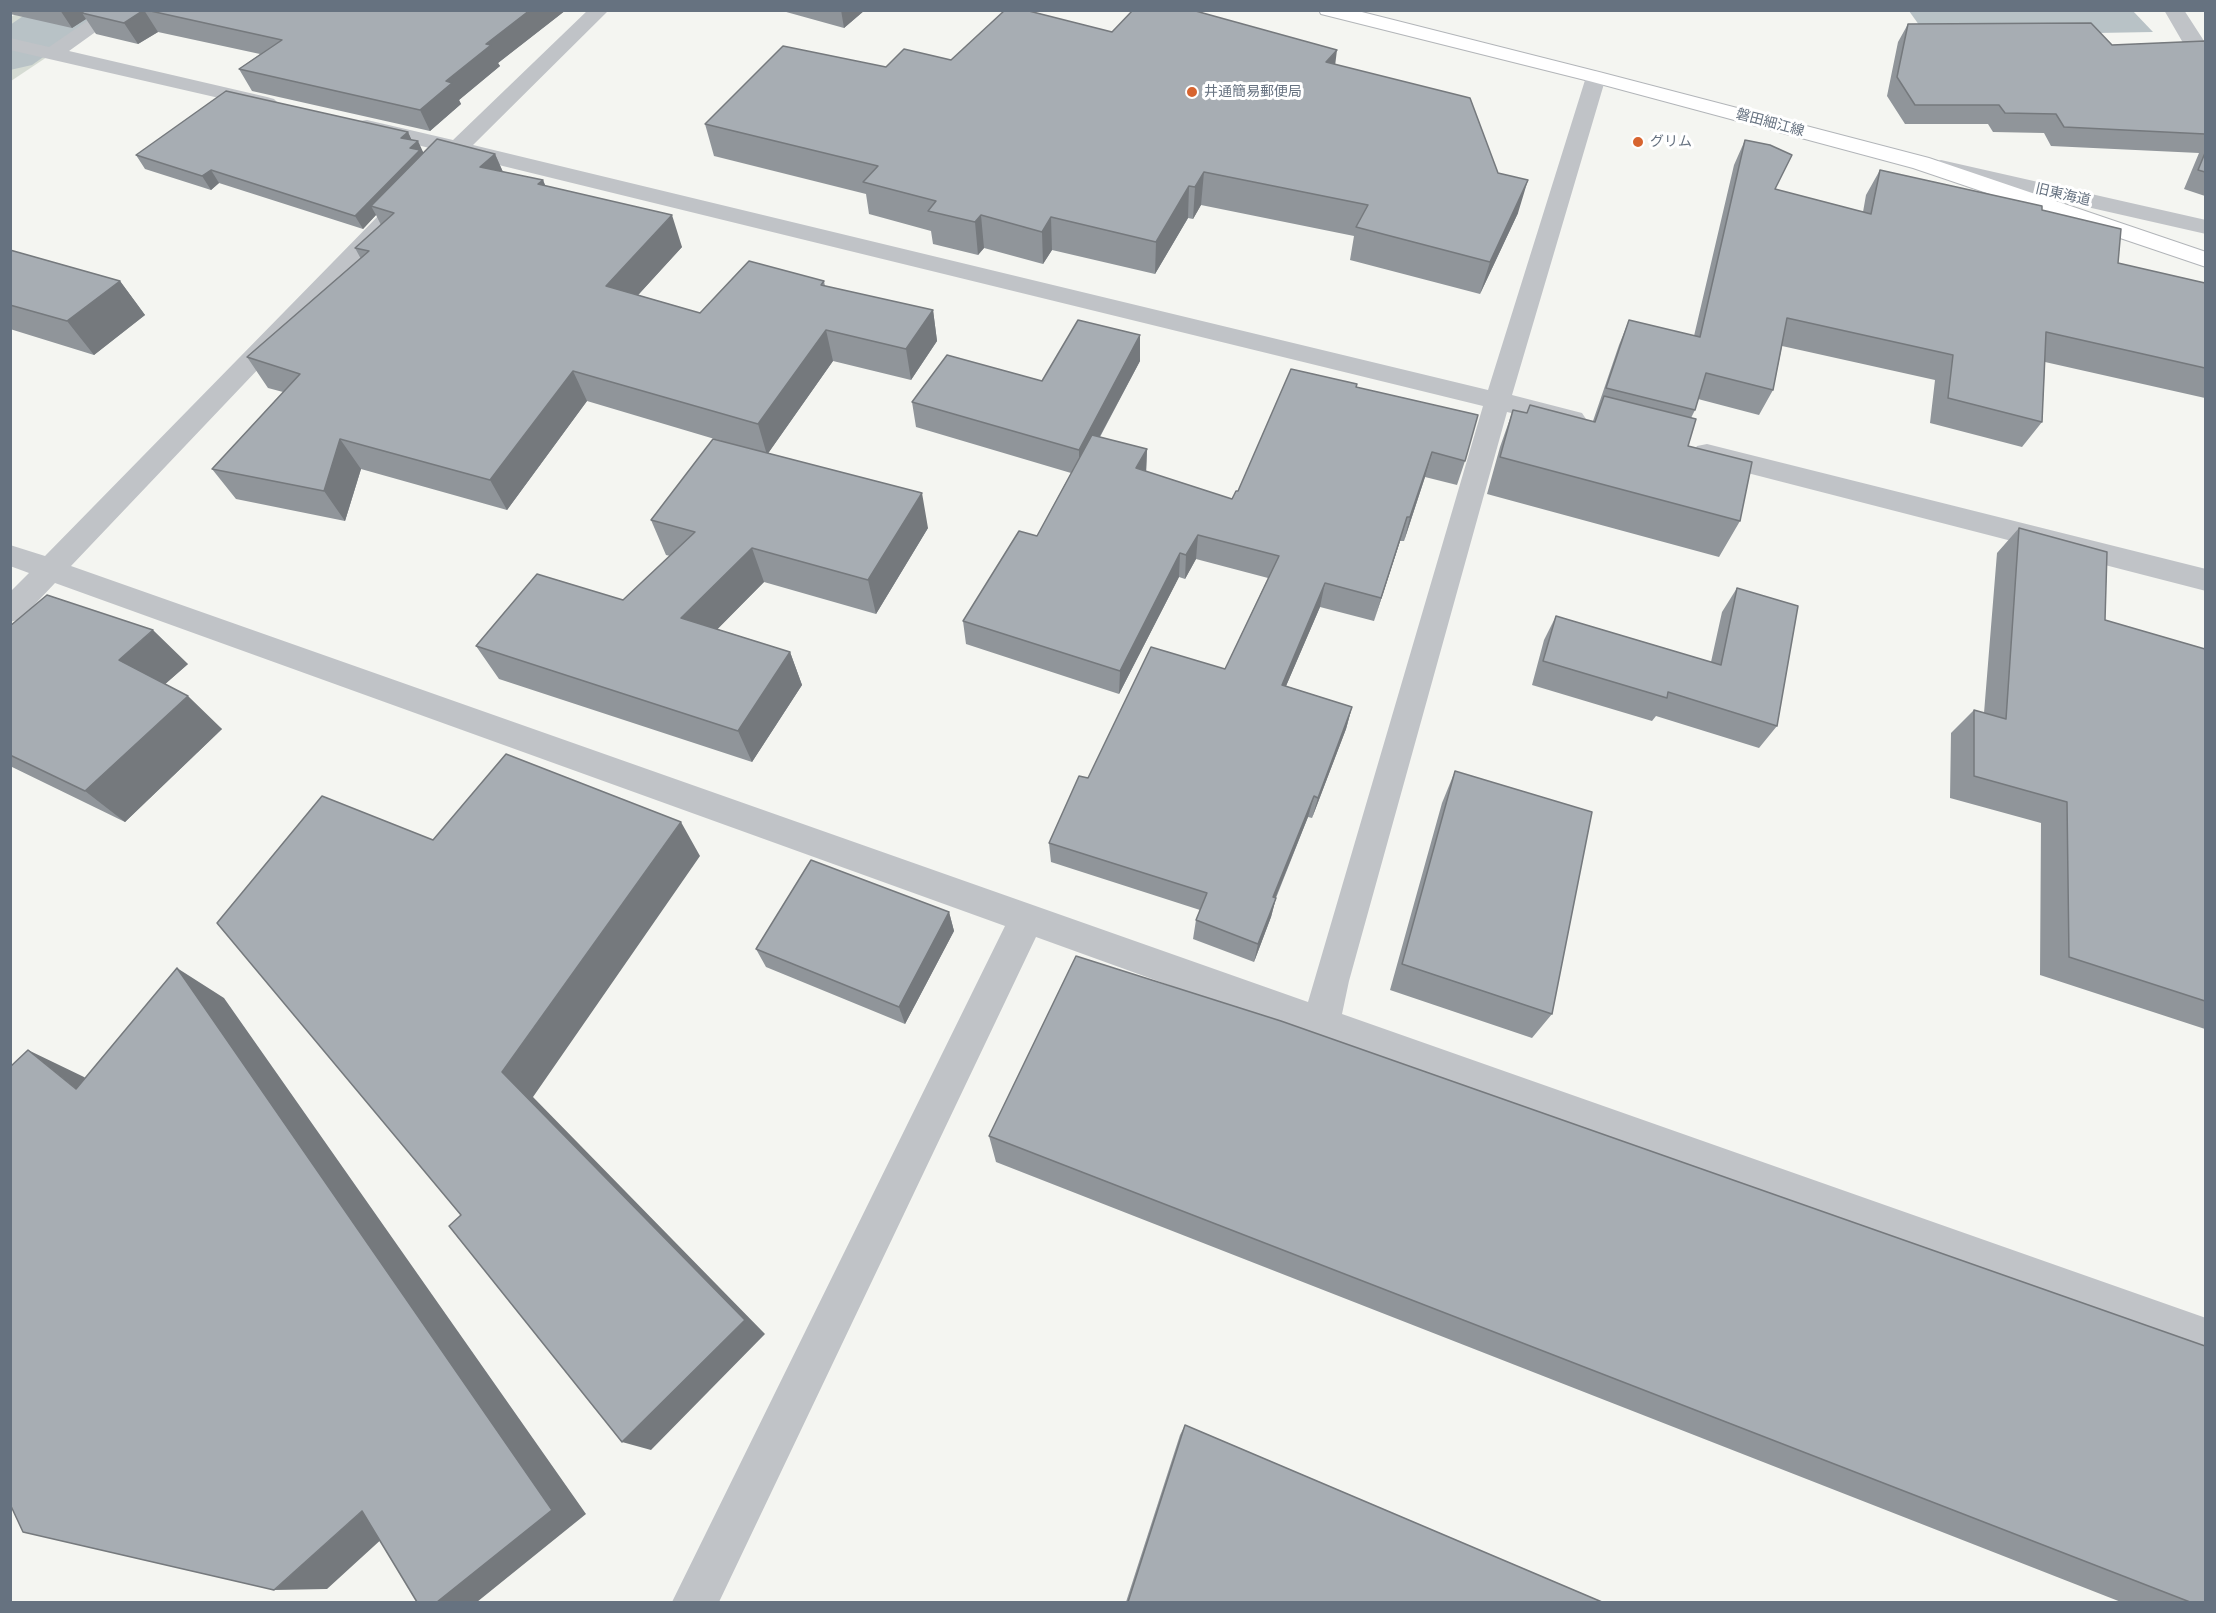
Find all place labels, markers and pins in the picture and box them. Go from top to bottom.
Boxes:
place label: 井通簡易郵便局 [1204,84,1302,100]
marker: 井通簡易郵便局 [1185,85,1199,99]
place label: グリム [1650,134,1692,150]
marker: グリム [1631,135,1645,149]

